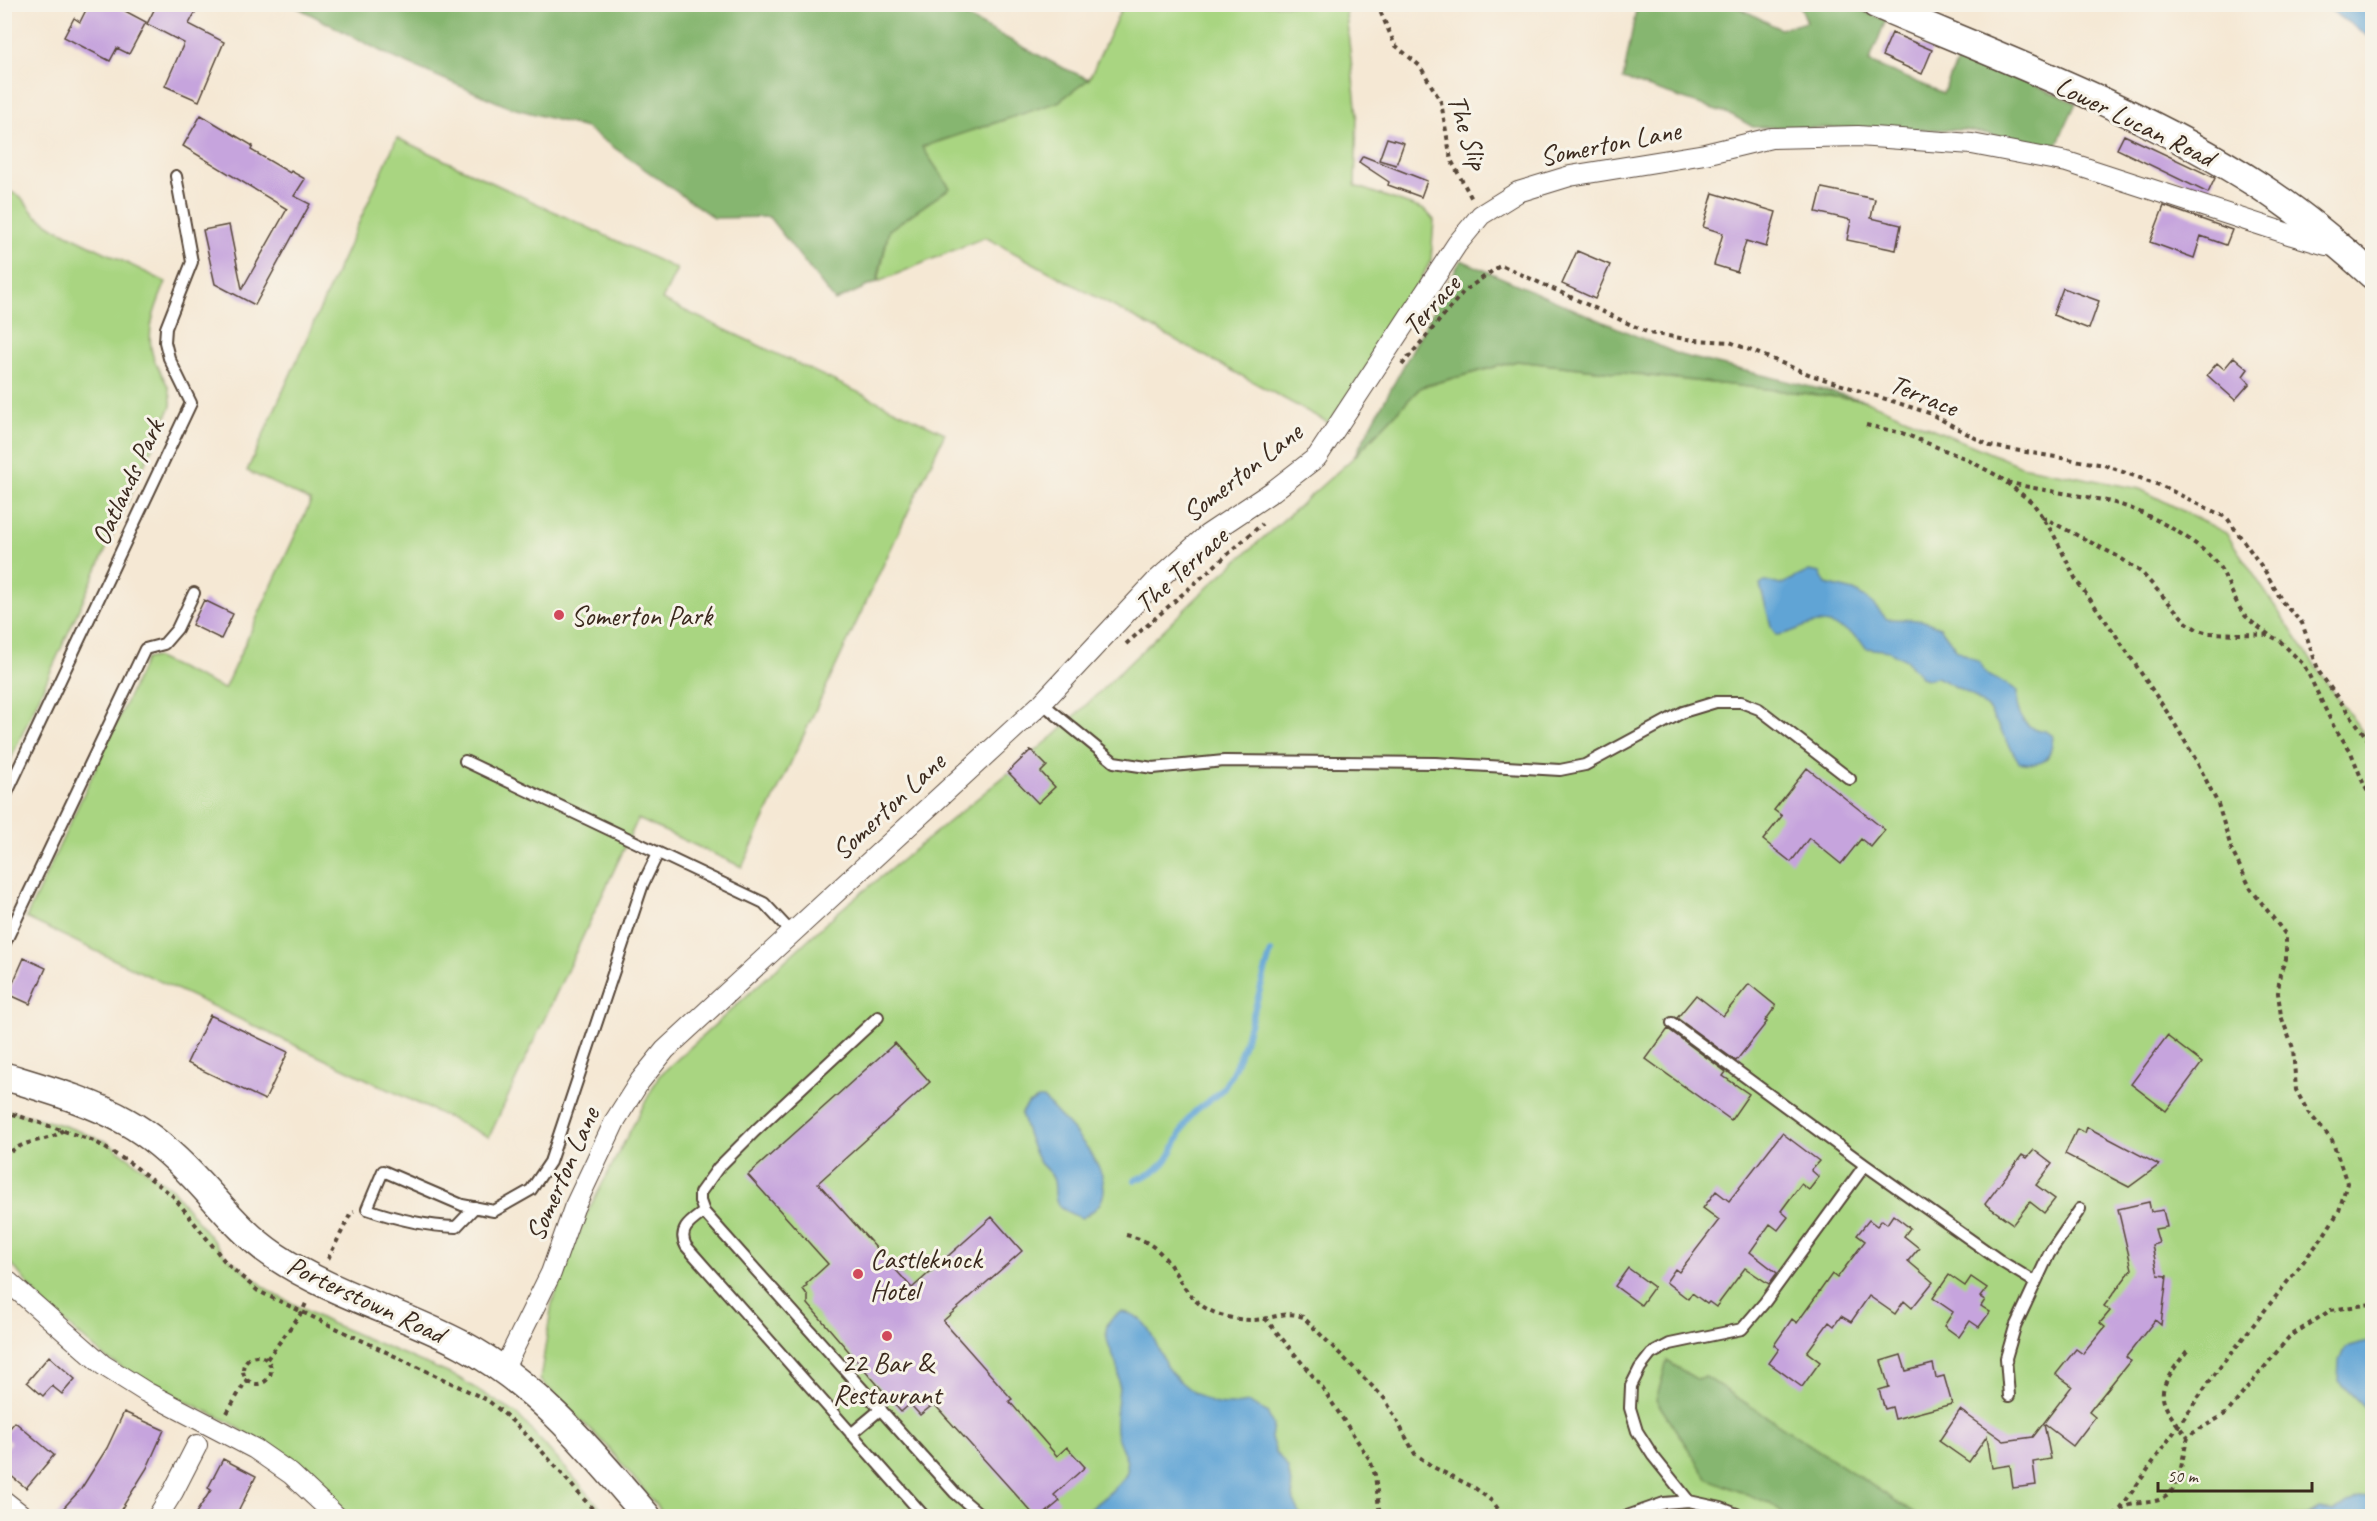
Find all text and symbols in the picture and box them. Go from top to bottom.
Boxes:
street label: Lower Lucan Road [2050,67,2224,176]
street label: The Slip [1440,90,1497,176]
street label: Somerton Lane [1537,112,1685,174]
street label: Terrace [1394,266,1469,343]
street label: Terrace [1885,366,1965,425]
street label: Oatlands Park [83,411,173,551]
street label: Somerton Lane [1175,413,1310,530]
street label: The Terrace [1127,518,1236,621]
place label: Somerton Park [571,598,714,633]
marker: Somerton Park [552,608,566,622]
street label: Somerton Lane [824,743,953,867]
street label: Somerton Lane [517,1100,608,1246]
place label: Castleknock Hotel [870,1241,984,1308]
street label: Porterstown Road [282,1247,454,1352]
marker: Castleknock Hotel [851,1267,865,1281]
marker: 22 Bar & Restaurant [880,1329,894,1343]
place label: 22 Bar & Restaurant [833,1345,944,1412]
scale bar [2158,1455,2312,1493]
text: 50 m [2167,1465,2200,1487]

